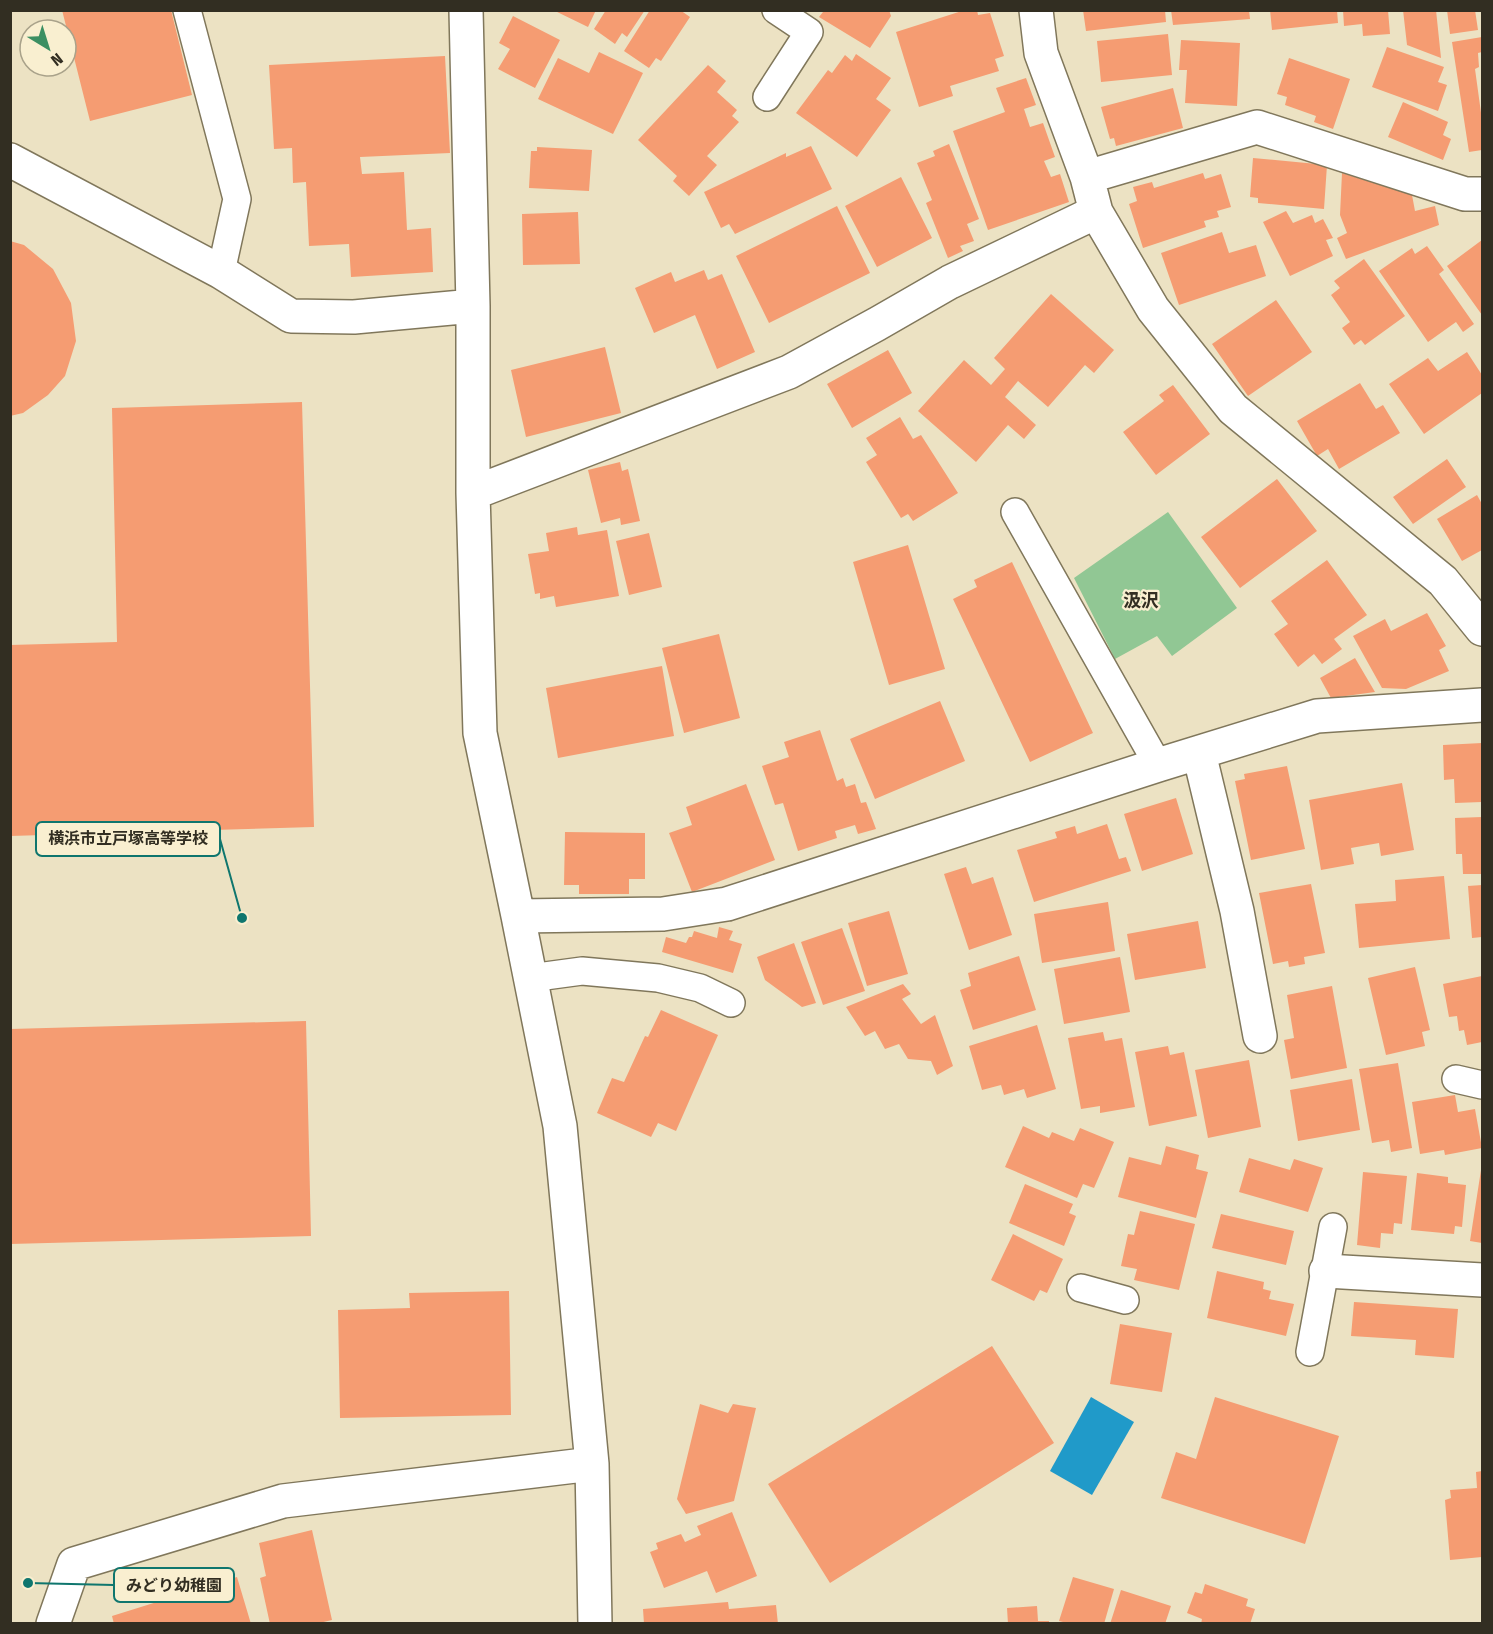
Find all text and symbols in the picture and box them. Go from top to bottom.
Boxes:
north arrow [18,18,78,78]
text: N [47,49,67,70]
district label: 汲沢 [1123,590,1159,612]
callout: 横浜市立戸塚高等学校 [36,822,220,856]
text: 横浜市立戸塚高等学校 [48,829,208,848]
callout: みどり幼稚園 [114,1568,234,1602]
text: みどり幼稚園 [126,1576,222,1595]

